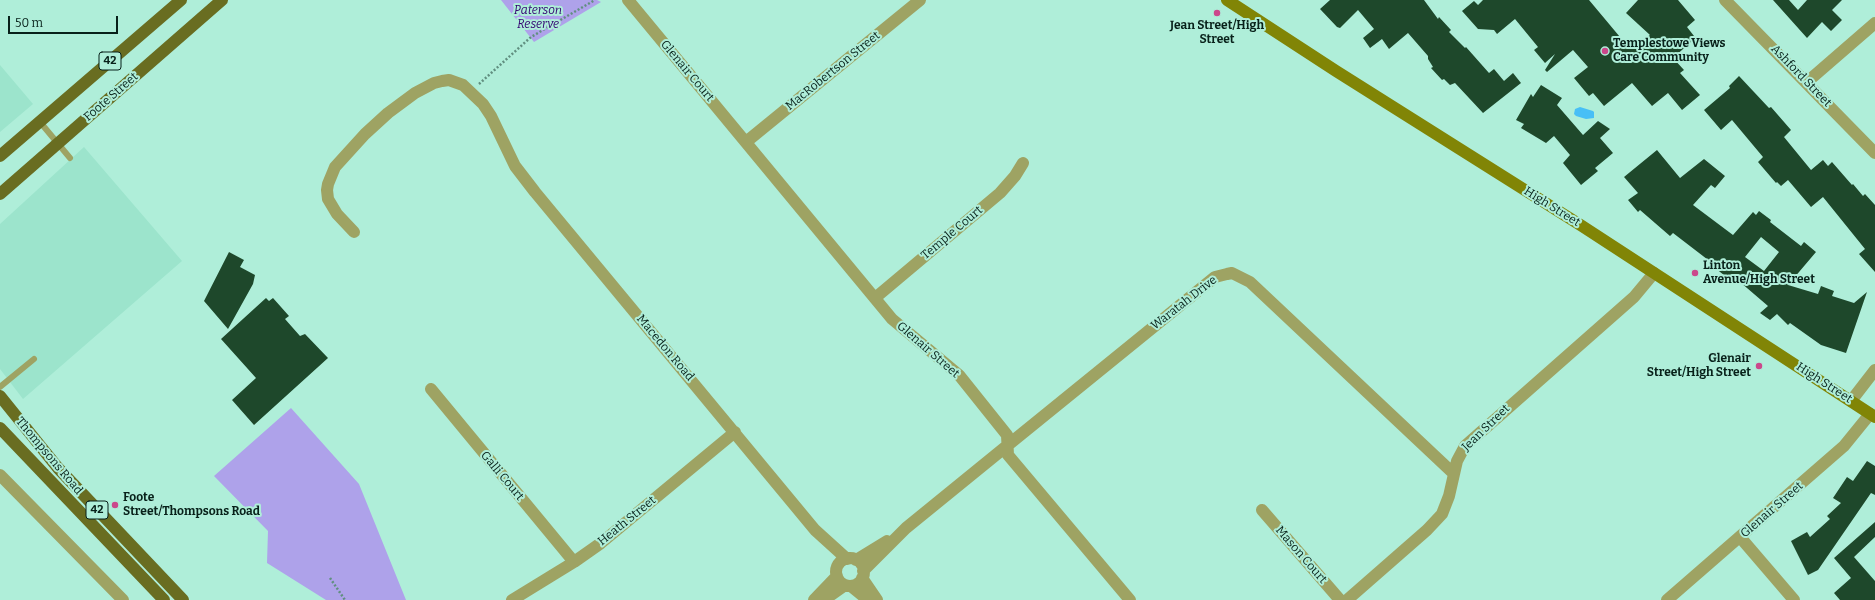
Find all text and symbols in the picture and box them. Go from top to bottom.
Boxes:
park label: Paterson Reserve [514,4,562,32]
scale bar [10,8,120,34]
marker: Jean Street/High Street [1212,8,1222,18]
text: 50 m [15,16,43,30]
place label: Jean Street/High Street [1170,19,1264,47]
street label: MacRobertson Street [783,28,883,114]
street label: Glenair Court [657,37,717,105]
place label: Templestowe Views Care Community [1613,37,1725,65]
street label: Ashford Street [1768,42,1834,110]
marker: Templestowe Views Care Community [1600,46,1610,56]
road number: 42 [99,52,121,70]
street label: Foote Street [81,70,141,124]
street label: High Street [1521,184,1583,230]
street label: Temple Court [918,203,986,263]
place label: Linton Avenue/High Street [1703,259,1815,287]
marker: Linton Avenue/High Street [1690,268,1700,278]
street label: Waratah Drive [1148,273,1220,333]
street label: Macedon Road [633,312,697,384]
street label: Glenair Street [894,319,962,381]
place label: Glenair Street/High Street [1647,352,1751,380]
street label: High Street [1793,360,1855,406]
marker: Glenair Street/High Street [1754,361,1764,371]
street label: Jean Street [1459,402,1513,454]
street label: Thompsons Road [12,414,86,498]
street label: Galli Court [477,449,527,503]
street label: Glenair Street [1738,479,1806,541]
place label: Foote Street/Thompsons Road [123,491,260,519]
street label: Heath Street [595,493,659,549]
marker: Foote Street/Thompsons Road [110,500,120,510]
road number: 42 [86,501,108,519]
street label: Mason Court [1272,523,1330,587]

